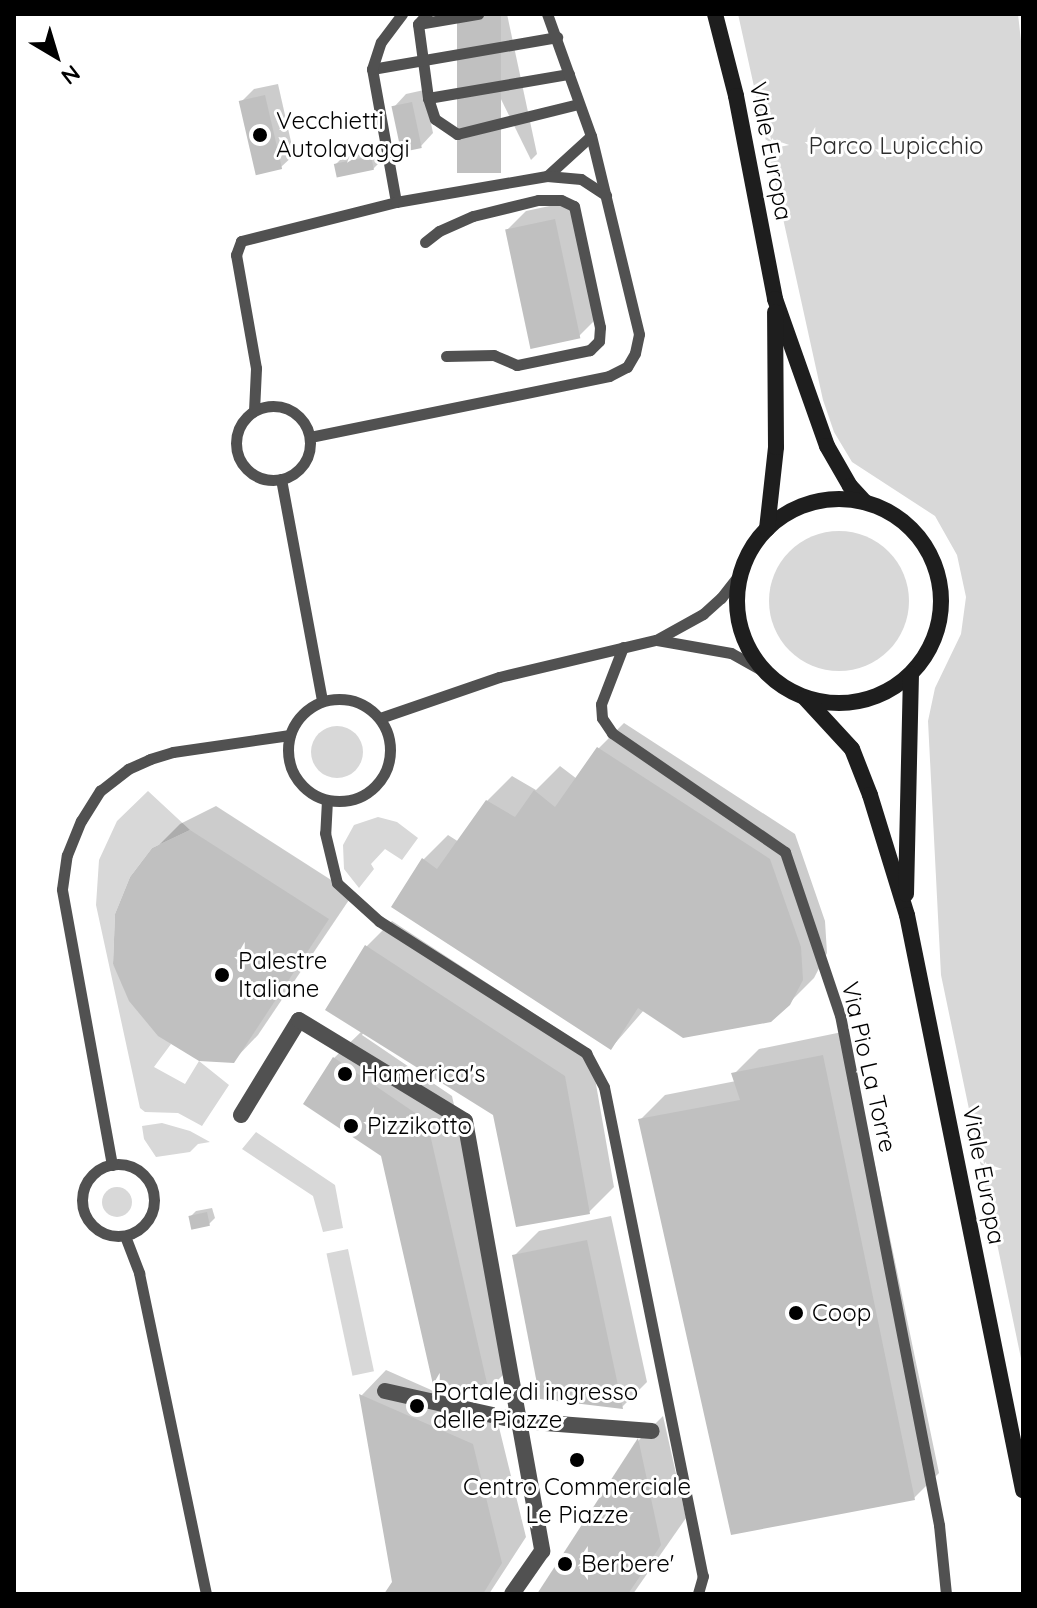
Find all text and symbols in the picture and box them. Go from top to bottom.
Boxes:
north arrow [16,16,96,96]
text: N [56,59,86,91]
street label: Viale Europa [743,79,799,223]
place label: Vecchietti Autolavaggi [276,107,410,163]
marker: Vecchietti Autolavaggi [251,126,269,144]
park label: Parco Lupicchio [808,132,984,160]
place label: Palestre Italiane [238,947,327,1003]
marker: Palestre Italiane [213,966,231,984]
street label: Via Pio La Torre [835,979,903,1155]
place label: Hamerica's [361,1060,486,1088]
marker: Hamerica's [336,1065,354,1083]
street label: Viale Europa [956,1103,1012,1247]
place label: Pizzikotto [367,1112,472,1140]
marker: Pizzikotto [342,1117,360,1135]
place label: Coop [812,1299,871,1327]
marker: Coop [787,1304,805,1322]
place label: Portale di ingresso delle Piazze [433,1378,638,1434]
marker: Portale di ingresso delle Piazze [408,1397,426,1415]
marker: Centro Commerciale Le Piazze [568,1451,586,1469]
place label: Centro Commerciale Le Piazze [463,1473,691,1529]
place label: Berbere' [581,1550,674,1578]
marker: Berbere' [556,1555,574,1573]

